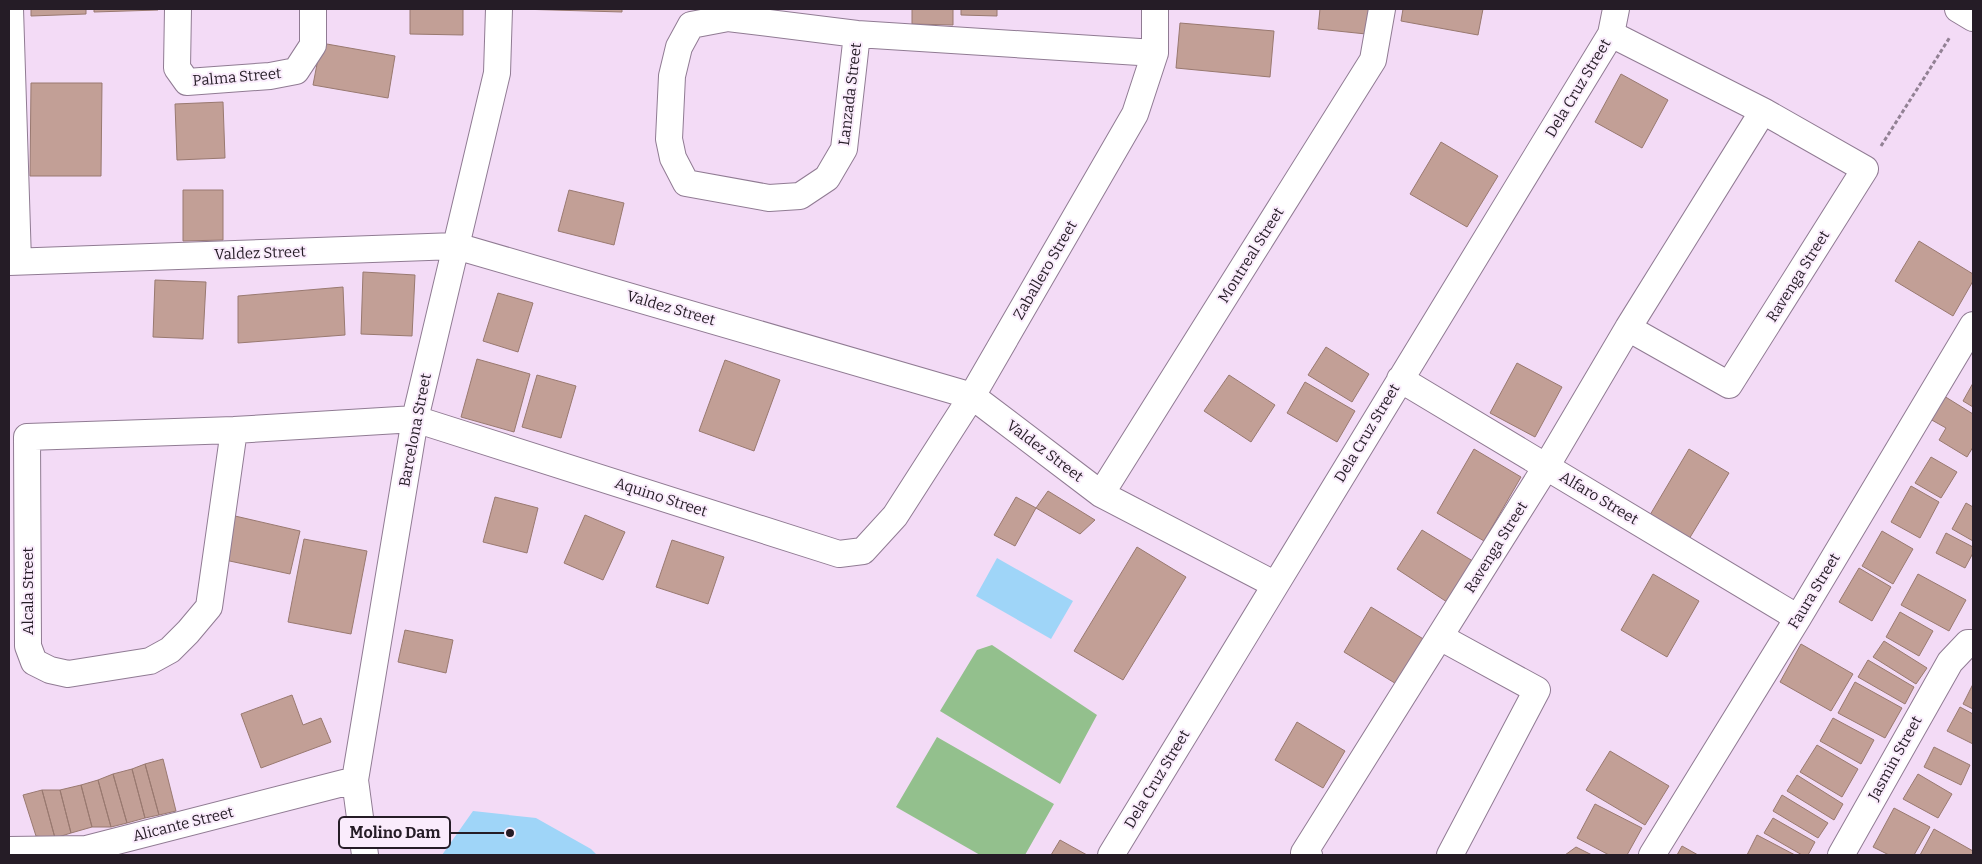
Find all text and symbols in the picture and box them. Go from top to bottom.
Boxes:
street label: Dela Cruz Street [1542,35,1615,141]
street label: Lanzada Street [835,41,865,146]
street label: Palma Street [192,64,283,90]
street label: Montreal Street [1214,204,1288,306]
street label: Zaballero Street [1009,217,1081,323]
street label: Ravenga Street [1763,226,1834,325]
street label: Valdez Street [214,242,307,264]
street label: Valdez Street [625,287,718,329]
street label: Barcelona Street [395,371,435,488]
street label: Dela Cruz Street [1331,380,1404,486]
street label: Valdez Street [1003,416,1087,486]
street label: Alfaro Street [1557,468,1642,529]
street label: Aquino Street [612,474,710,521]
street label: Ravenga Street [1461,497,1532,596]
street label: Alcala Street [19,546,37,635]
street label: Faura Street [1784,549,1844,632]
street label: Jasmin Street [1864,712,1926,804]
street label: Dela Cruz Street [1121,726,1194,832]
street label: Alicante Street [131,803,236,845]
callout: Molino Dam [339,817,450,848]
text: Molino Dam [350,823,441,842]

